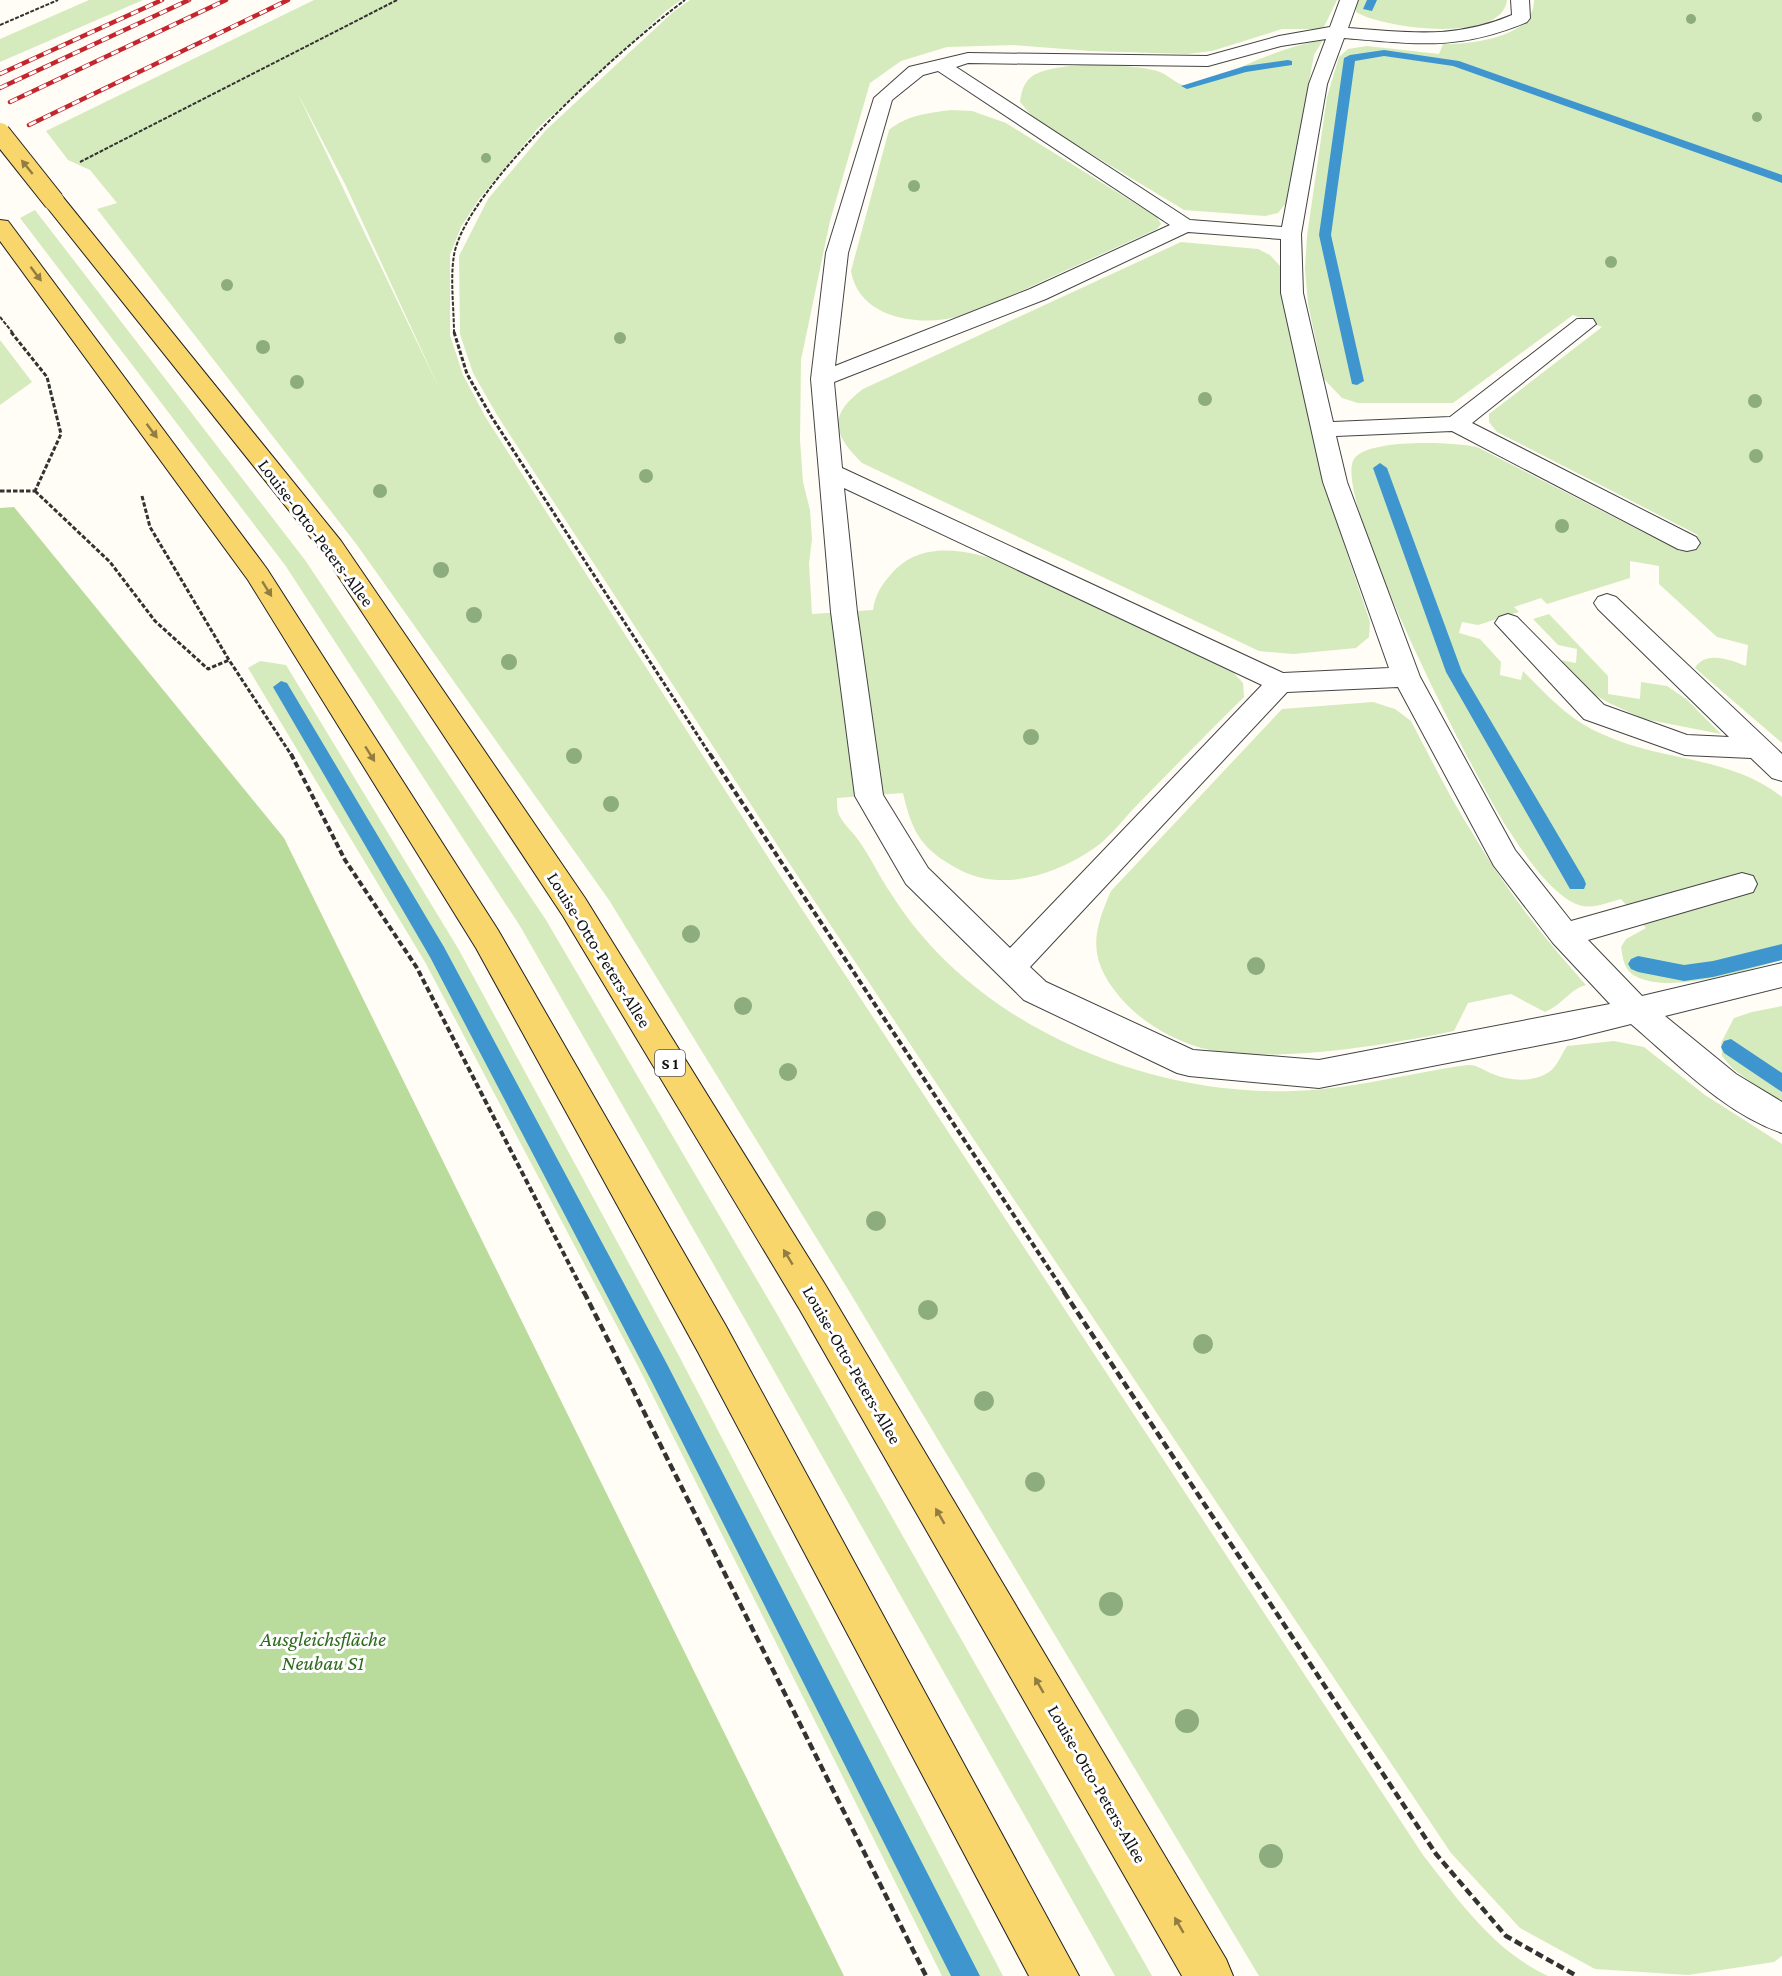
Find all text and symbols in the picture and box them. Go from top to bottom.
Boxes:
one-way arrow [20,159,33,175]
one-way arrow [29,267,41,282]
one-way arrow [145,424,157,439]
street label: Louise-Otto-Peters-Allee [254,455,378,611]
one-way arrow [261,580,272,597]
one-way arrow [365,746,376,762]
street label: Louise-Otto-Peters-Allee [543,869,655,1031]
road number: S 1 [655,1050,685,1076]
one-way arrow [783,1249,794,1266]
street label: Louise-Otto-Peters-Allee [799,1282,906,1448]
one-way arrow [935,1508,946,1524]
park label: Ausgleichsfläche Neubau S1 [259,1627,386,1675]
one-way arrow [1034,1676,1044,1693]
street label: Louise-Otto-Peters-Allee [1044,1701,1151,1867]
one-way arrow [1175,1917,1185,1934]

